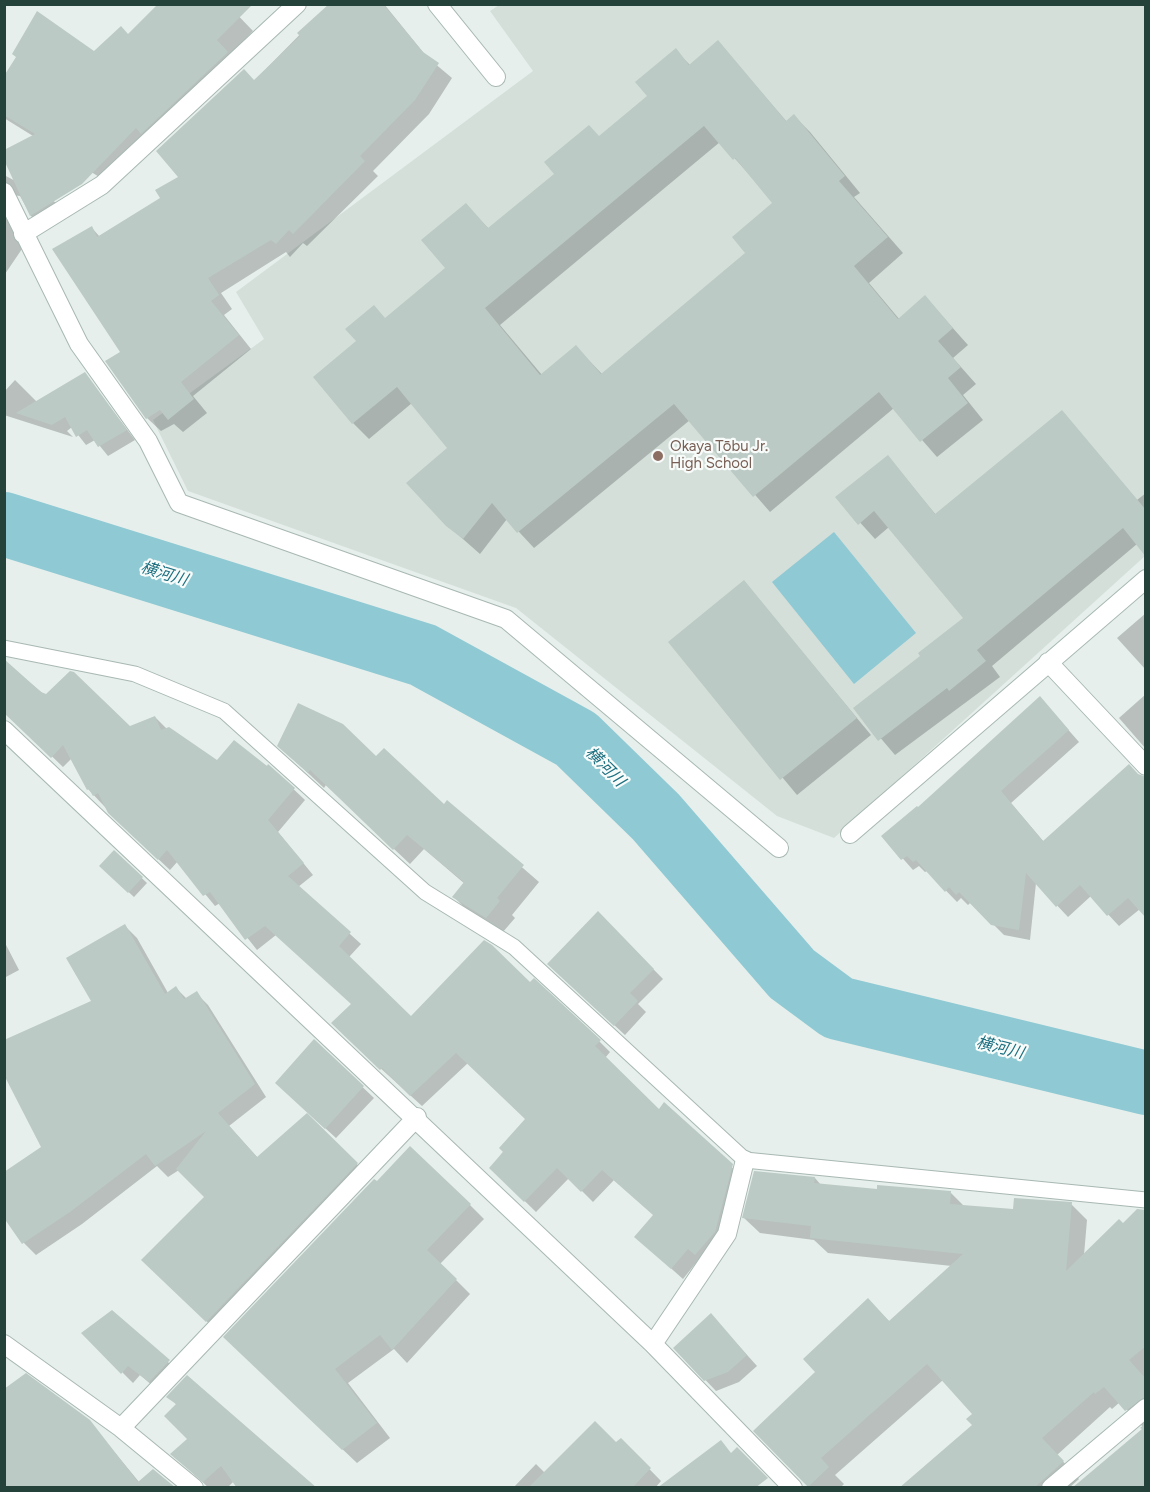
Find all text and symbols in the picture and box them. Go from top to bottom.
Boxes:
place label: Okaya Tōbu Jr. High School [670,438,768,473]
marker: Okaya Tōbu Jr. High School [651,449,665,463]
water label: 横河川 [138,558,190,590]
water label: 横河川 [581,743,629,791]
water label: 横河川 [974,1033,1026,1063]

